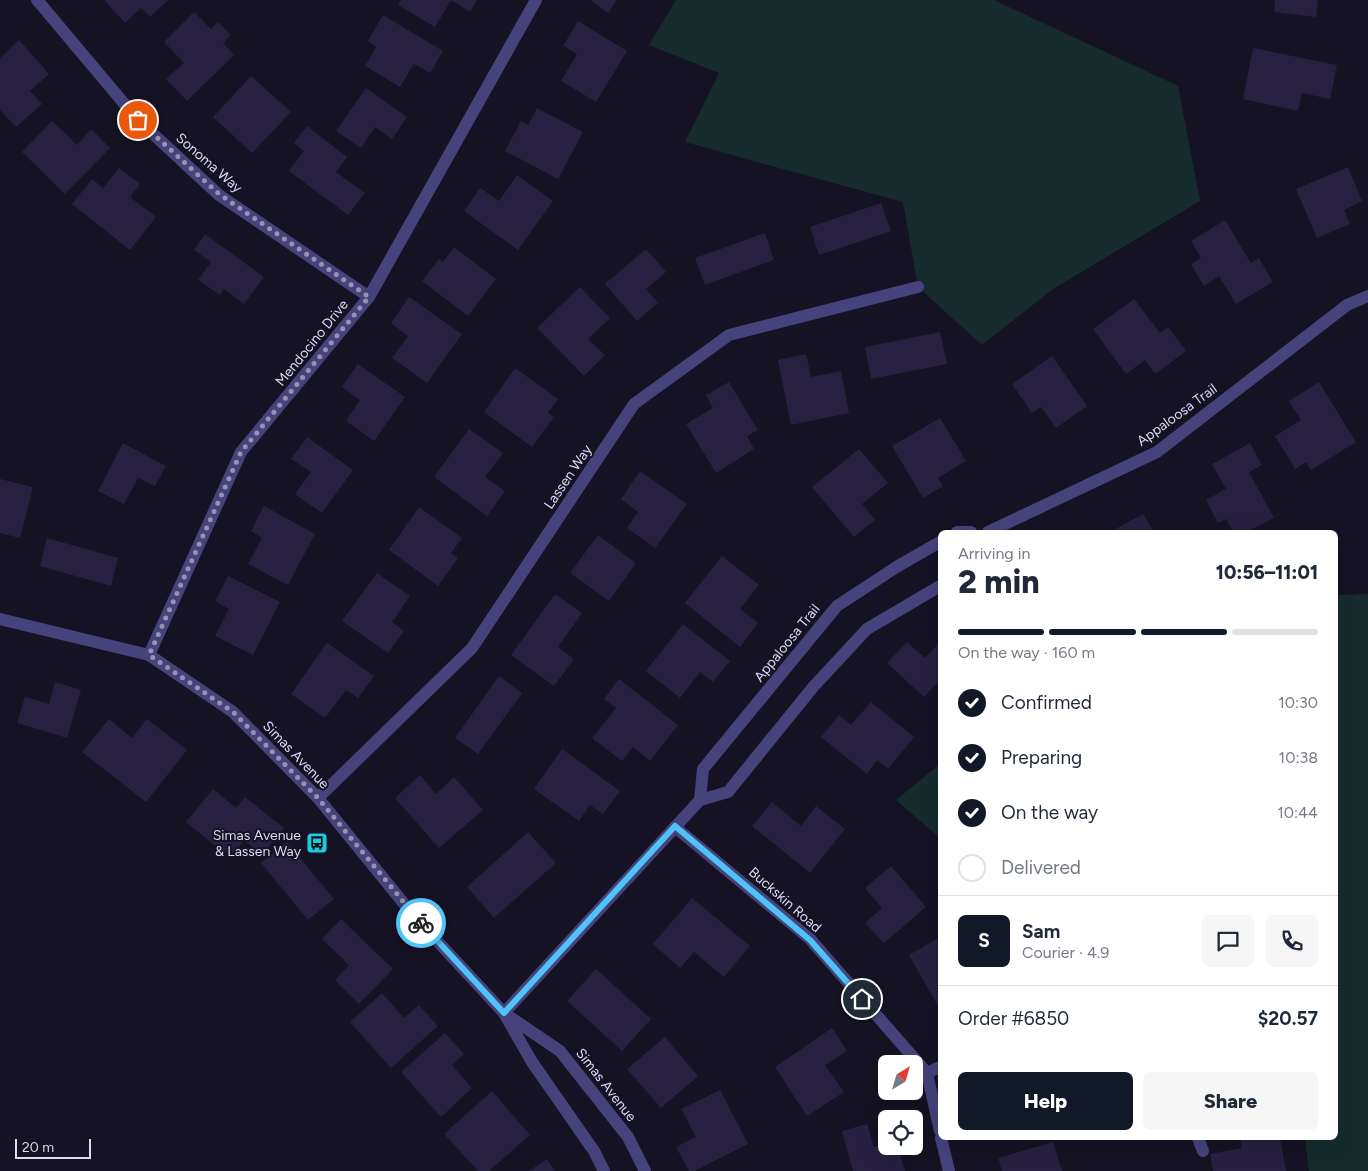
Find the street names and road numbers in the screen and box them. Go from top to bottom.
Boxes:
street label: Sonoma Way [172,130,246,197]
street label: Mendocino Drive [272,296,352,390]
street label: Appaloosa Trail [1134,380,1220,450]
street label: Lassen Way [540,441,596,512]
street label: Appaloosa Trail [751,601,823,685]
street label: Simas Avenue [259,717,333,793]
street label: Buckskin Road [745,864,825,936]
street label: Simas Avenue [572,1045,640,1125]

